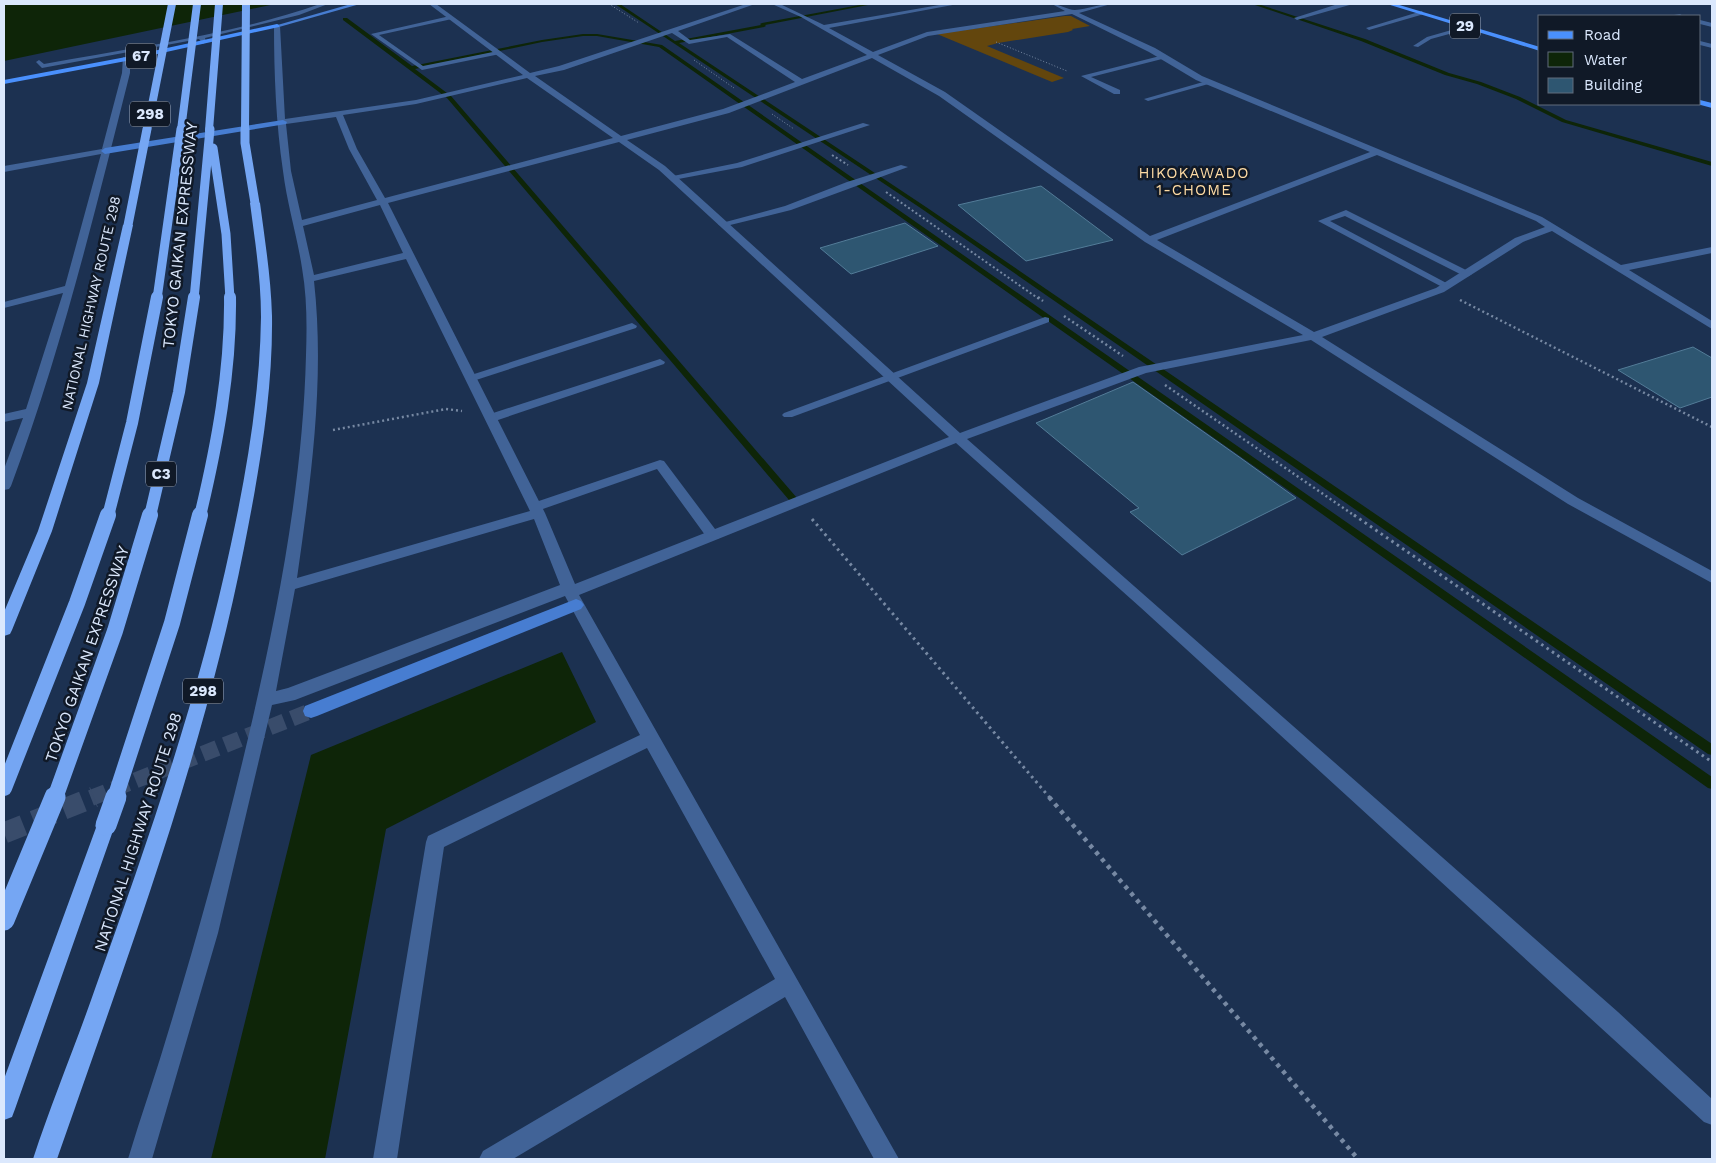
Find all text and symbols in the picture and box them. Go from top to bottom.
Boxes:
road number: 29 [1450,14,1480,38]
legend [1538,15,1701,105]
text: Road [1584,26,1621,44]
road number: 67 [126,44,156,68]
text: Water [1584,51,1627,69]
text: Building [1584,76,1642,94]
road number: 298 [130,102,170,126]
street label: TOKYO GAIKAN EXPRESSWAY [159,121,201,349]
district label: HIKOKAWADO 1-CHOME [1139,164,1249,199]
street label: NATIONAL HIGHWAY ROUTE 298 [59,194,123,412]
road number: C3 [146,462,176,486]
street label: TOKYO GAIKAN EXPRESSWAY [41,543,133,765]
road number: 298 [183,678,223,704]
street label: NATIONAL HIGHWAY ROUTE 298 [90,710,186,954]

